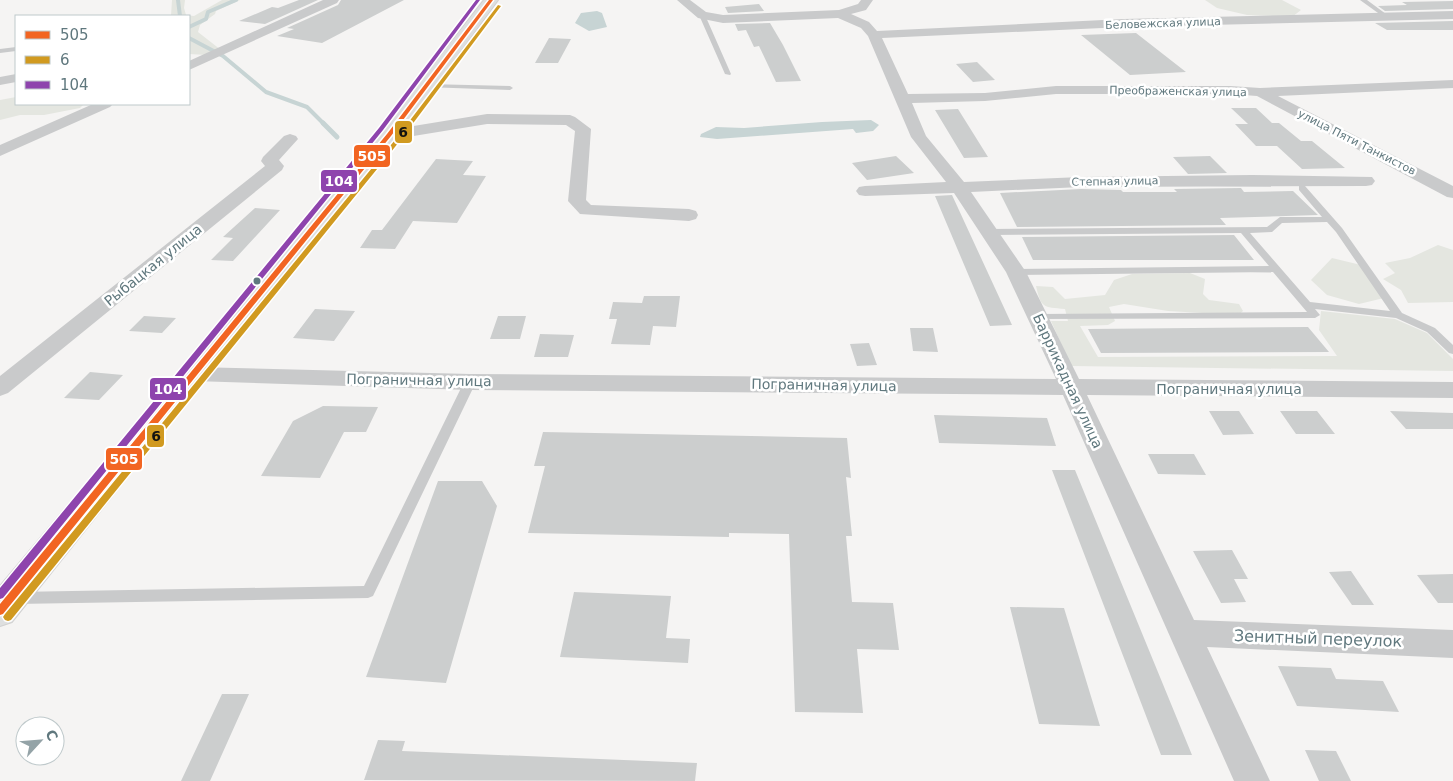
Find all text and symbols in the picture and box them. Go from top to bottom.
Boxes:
legend [15,15,190,105]
street label: Беловежская улица [1105,15,1221,32]
text: 505 [60,26,89,44]
text: 6 [60,51,70,69]
text: 104 [60,76,89,94]
street label: Преображенская улица [1109,84,1247,99]
street label: улица Пяти Танкистов [1296,107,1418,178]
line badge: 6 [394,120,413,144]
text: 6 [398,124,408,140]
line badge: 505 [353,144,391,168]
text: 505 [357,148,387,164]
line badge: 104 [320,169,358,193]
text: 104 [324,173,354,189]
street label: Степная улица [1071,174,1159,189]
street label: Рыбацкая улица [101,221,205,309]
unlabelled marker [252,276,262,286]
street label: Баррикадная улица [1030,311,1106,451]
street label: Пограничная улица [346,371,492,389]
street label: Пограничная улица [751,376,897,394]
line badge: 104 [149,377,187,401]
text: 104 [153,381,183,397]
street label: Пограничная улица [1156,381,1302,397]
line badge: 6 [146,424,165,448]
text: 6 [151,428,161,444]
line badge: 505 [105,447,143,471]
text: 505 [109,451,139,467]
street label: Зенитный переулок [1234,626,1403,651]
north arrow [15,716,65,766]
text: С [42,727,61,743]

